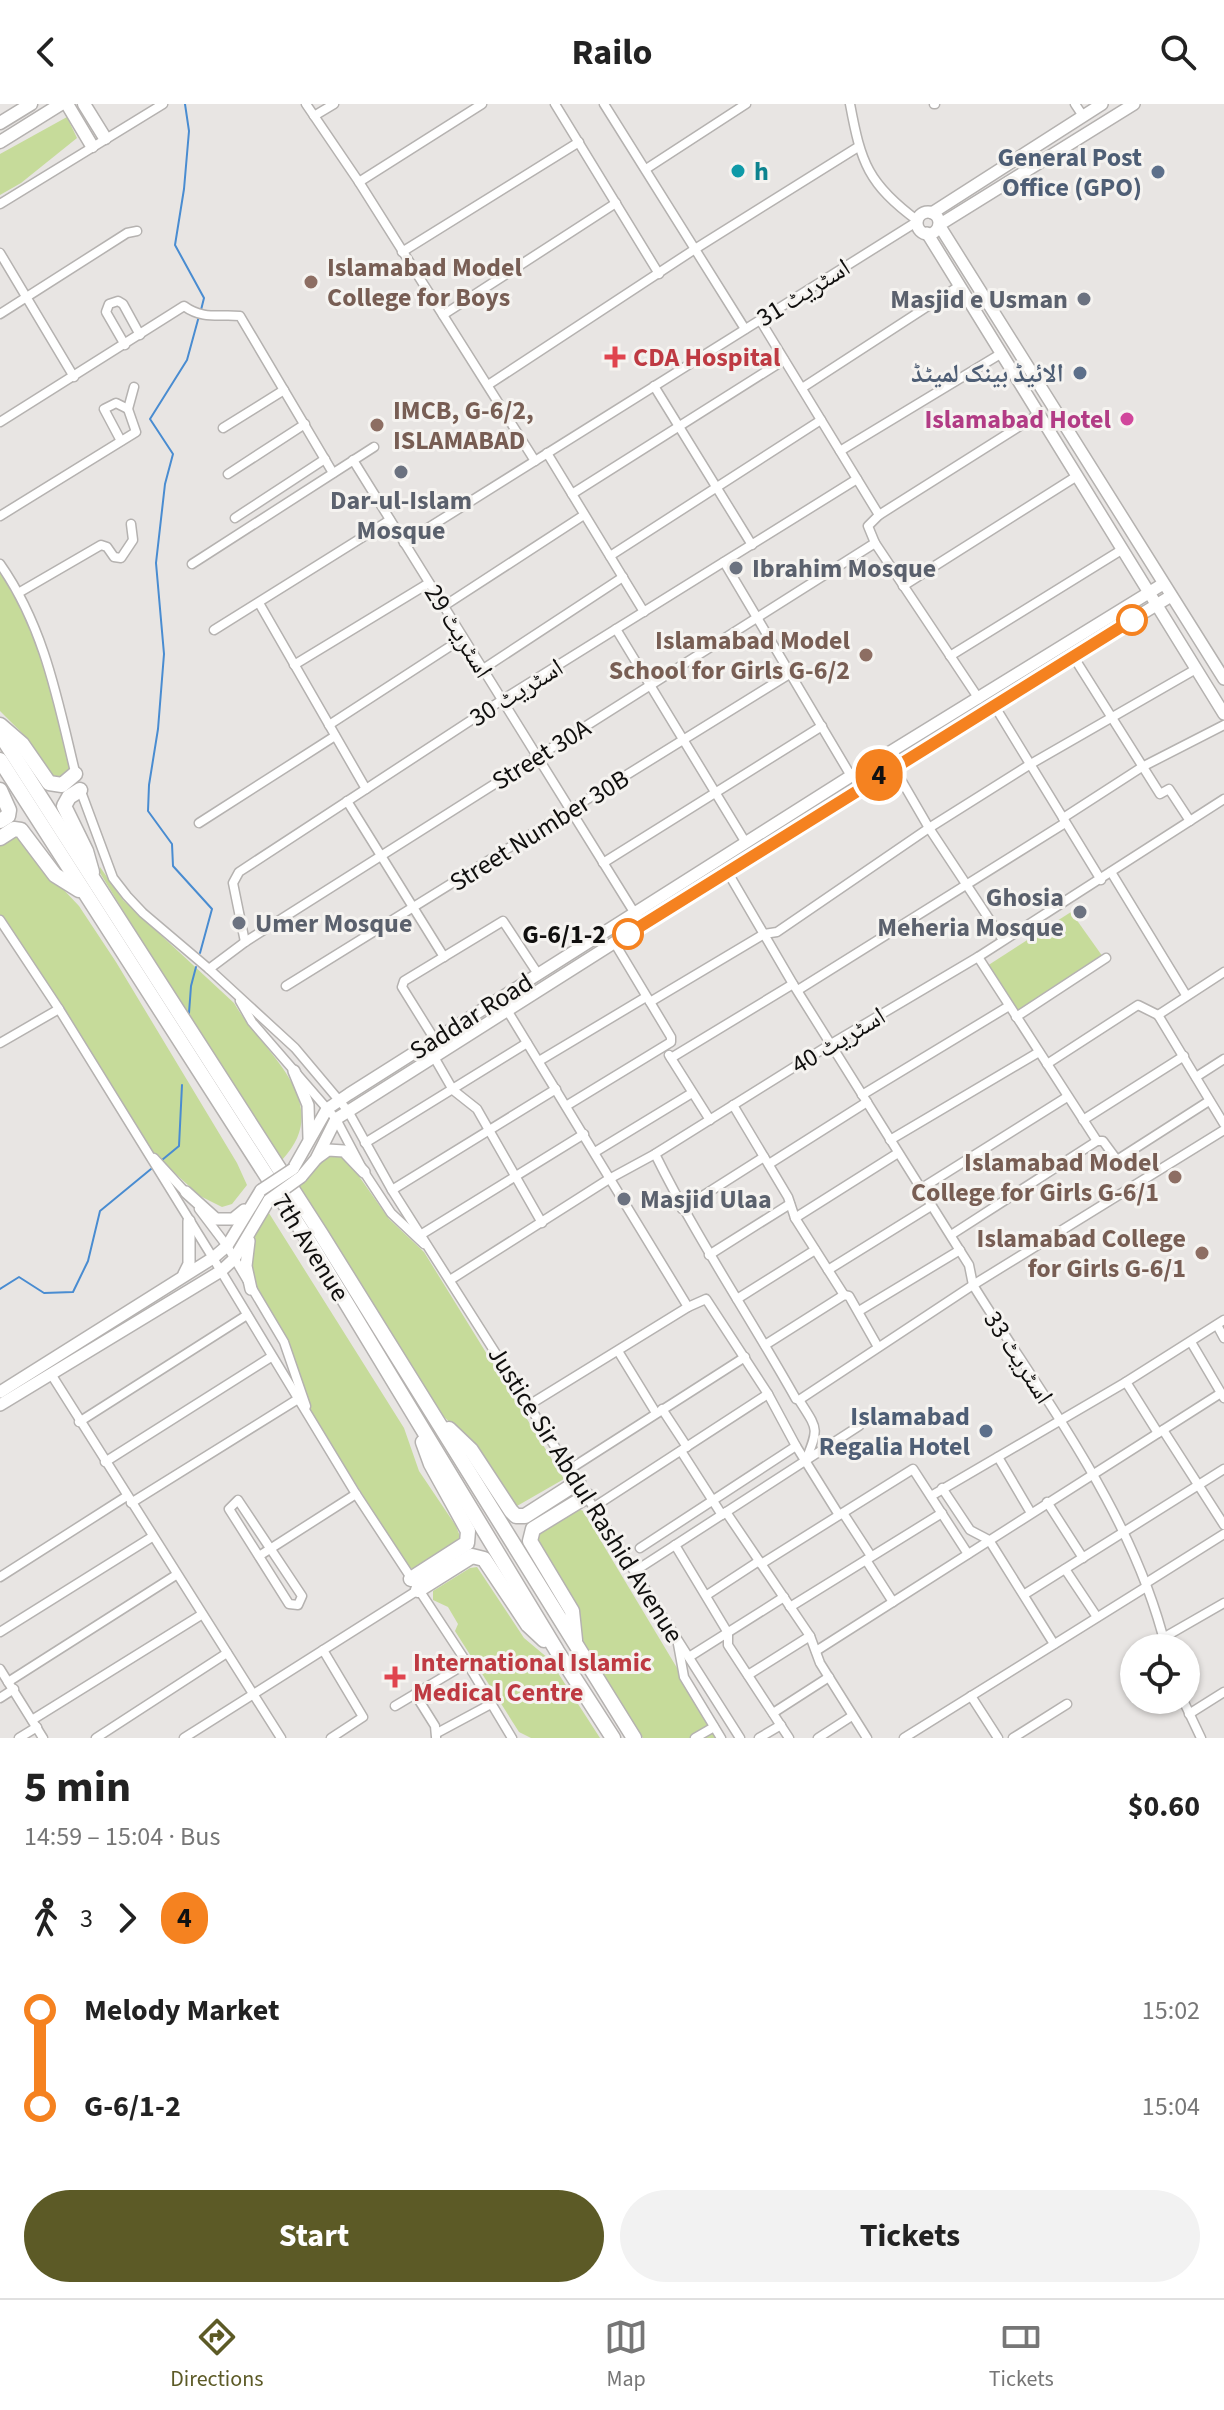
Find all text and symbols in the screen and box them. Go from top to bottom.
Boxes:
text: Railo [572,27,652,78]
icon: back [24,30,68,74]
icon: search [1156,30,1200,74]
place label: General Post Office (GPO) [997,139,1142,206]
place label: h [754,153,769,190]
marker: h [729,162,747,180]
marker: General Post Office (GPO) [1149,163,1167,181]
place label: Islamabad Model College for Boys [327,249,522,316]
street label: اسٹریٹ 31 [749,249,857,336]
marker: Islamabad Model College for Boys [302,273,320,291]
place label: Masjid e Usman [890,281,1068,318]
marker: Masjid e Usman [1075,290,1093,308]
place label: CDA Hospital [633,339,781,376]
marker: CDA Hospital [604,346,626,368]
place label: الائیڈ بینک لمیٹڈ [911,355,1064,392]
marker: الائیڈ بینک لمیٹڈ [1071,364,1089,382]
place label: IMCB, G-6/2, ISLAMABAD [393,392,534,459]
place label: Islamabad Hotel [924,401,1112,438]
marker: Islamabad Hotel [1118,410,1136,428]
marker: IMCB, G-6/2, ISLAMABAD [368,416,386,434]
marker: Dar-ul-Islam Mosque [392,463,410,481]
place label: Dar-ul-Islam Mosque [330,482,472,549]
place label: Ibrahim Mosque [752,550,936,587]
marker: Ibrahim Mosque [727,559,745,577]
street label: اسٹریٹ 29 [415,577,502,685]
unlabelled marker [1117,605,1147,635]
place label: Islamabad Model School for Girls G-6/2 [609,622,851,689]
marker: Islamabad Model School for Girls G-6/2 [857,646,875,664]
street label: اسٹریٹ 30 [462,649,570,736]
street label: Street 30A [485,709,599,799]
line badge: 4 [853,749,905,801]
text: 4 [872,755,886,795]
street label: Street Number 30B [442,760,636,901]
place label: Ghosia Meheria Mosque [877,879,1064,946]
marker: Ghosia Meheria Mosque [1071,903,1089,921]
place label: Umer Mosque [255,905,412,942]
marker: Umer Mosque [230,914,248,932]
place label: G-6/1-2 [522,916,606,953]
marker: G-6/1-2 [613,919,643,949]
street label: Saddar Road [403,964,540,1069]
street label: اسٹریٹ 40 [784,998,893,1083]
place label: Islamabad Model College for Girls G-6/1 [911,1144,1160,1211]
marker: Islamabad Model College for Girls G-6/1 [1166,1168,1184,1186]
place label: Masjid Ulaa [640,1181,772,1218]
street label: 7th Avenue [263,1186,358,1308]
marker: Masjid Ulaa [615,1190,633,1208]
place label: Islamabad College for Girls G-6/1 [977,1220,1186,1287]
marker: Islamabad College for Girls G-6/1 [1193,1244,1211,1262]
street label: اسٹریٹ 33 [975,1303,1063,1411]
street label: Justice Sir Abdul Rashid Avenue [479,1339,692,1650]
place label: Islamabad Regalia Hotel [819,1398,971,1465]
marker: Islamabad Regalia Hotel [977,1422,995,1440]
map controls [1120,1634,1200,1714]
button: locate [1120,1634,1200,1714]
place label: International Islamic Medical Centre [413,1644,652,1711]
marker: International Islamic Medical Centre [384,1666,406,1688]
text: 5 min [24,1756,131,1819]
text: $0.60 [1128,1785,1200,1828]
text: 14:59 – 15:04 · Bus [24,1818,220,1855]
icon: walk [24,1896,68,1940]
icon: forward [105,1896,149,1940]
text: 4 [177,1898,192,1938]
text: 3 [80,1900,93,1937]
text: Melody Market [84,1989,279,2032]
text: 15:02 [1142,1992,1200,2029]
text: G-6/1-2 [84,2085,181,2128]
text: 15:04 [1142,2088,1200,2125]
button: Start [24,2190,604,2282]
button: Tickets [620,2190,1200,2282]
tab: Directions [170,2315,263,2395]
tab: Map [604,2315,648,2395]
tab: Tickets [989,2315,1054,2395]

